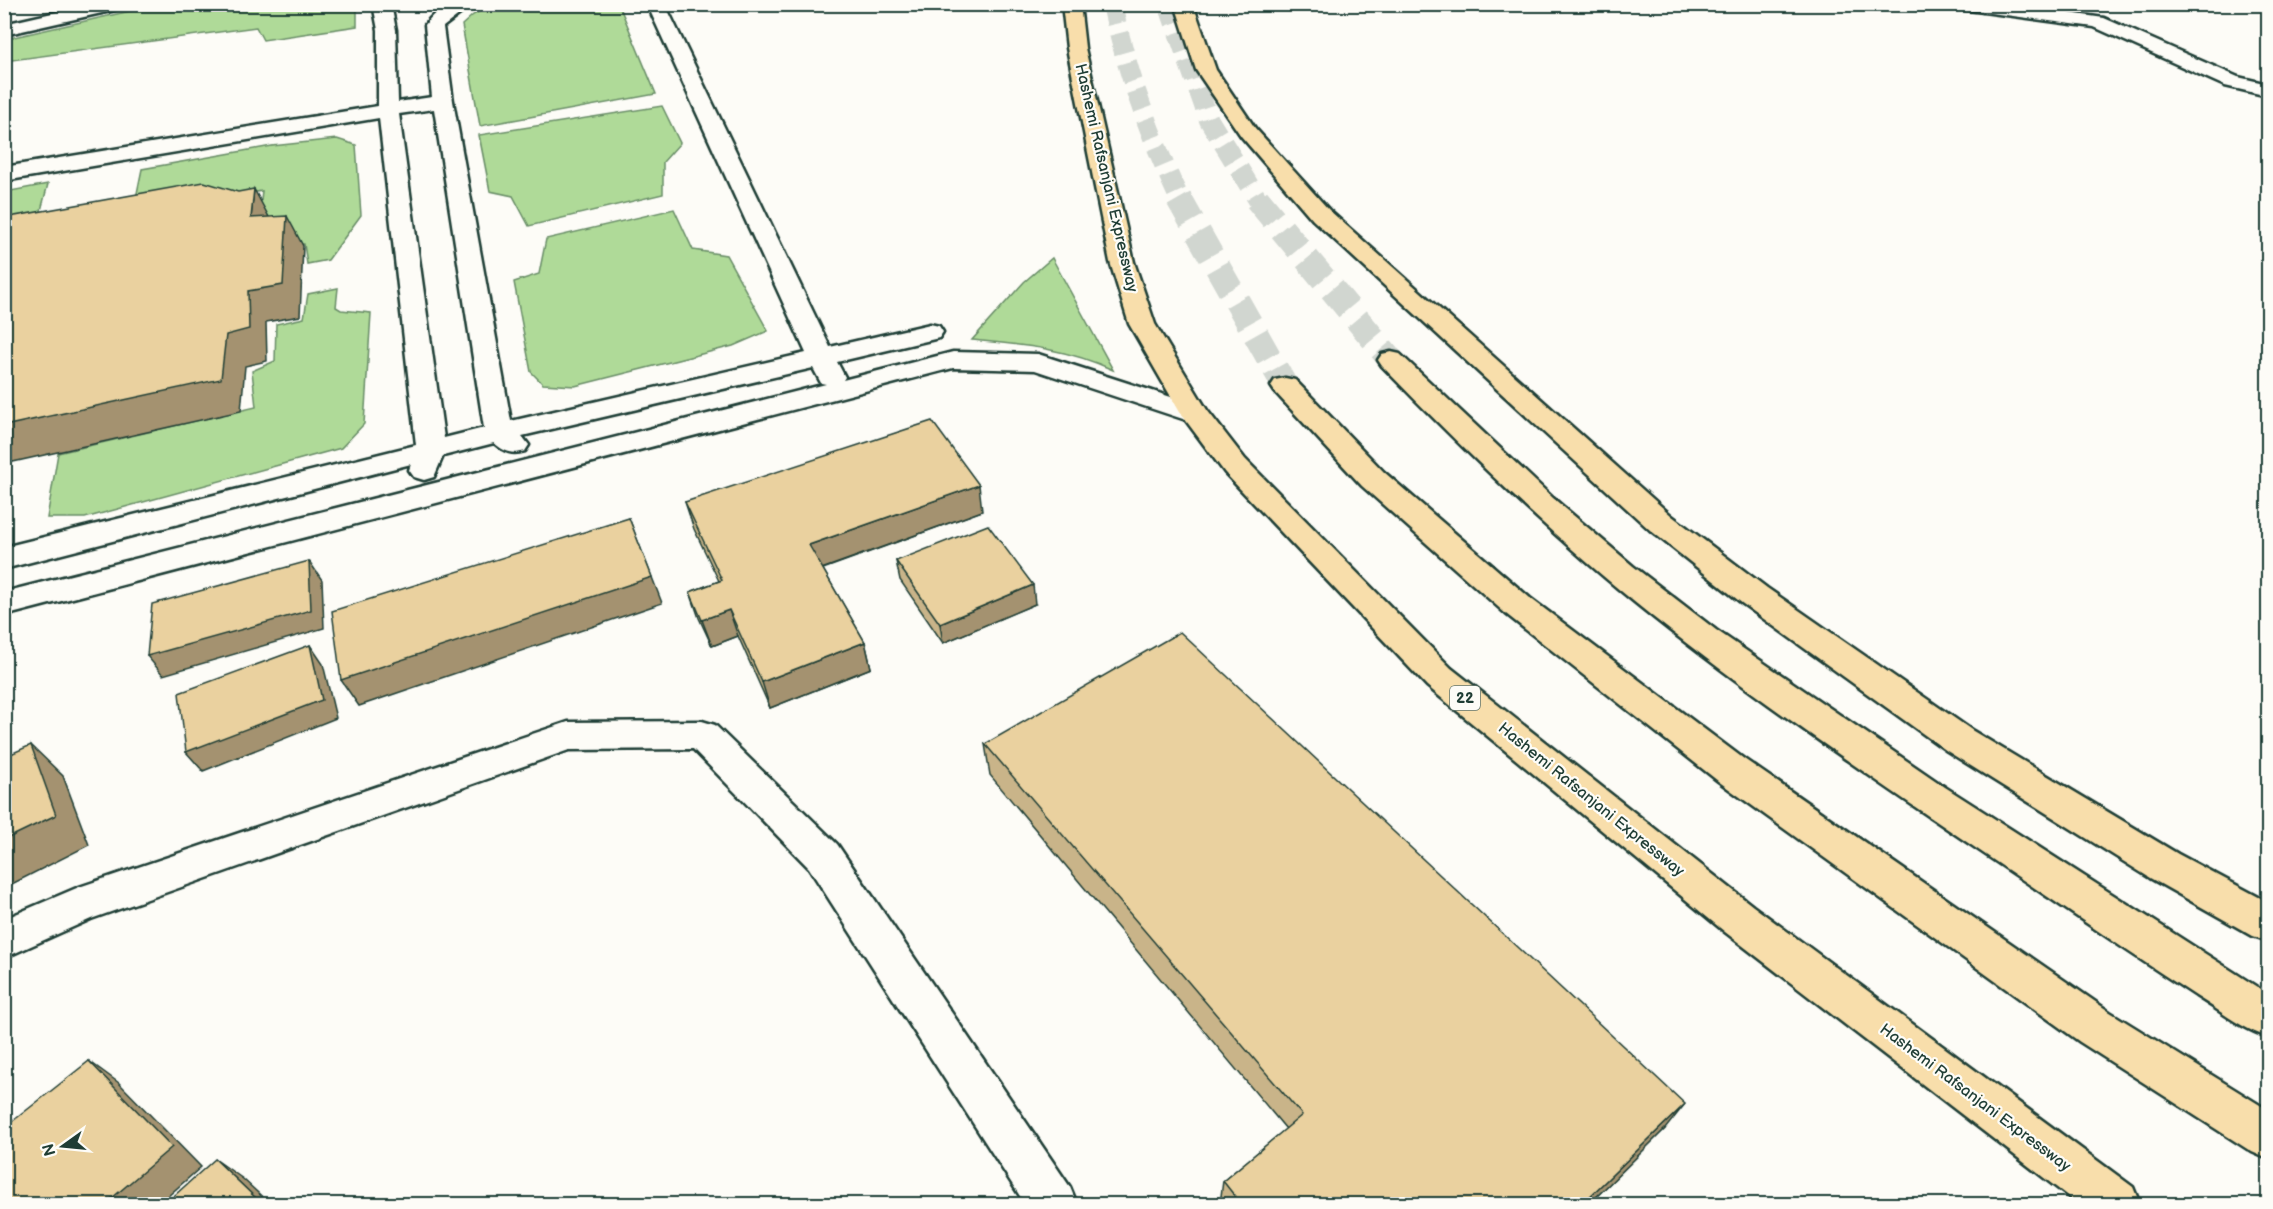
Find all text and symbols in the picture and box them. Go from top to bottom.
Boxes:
street label: Hashemi Rafsanjani Expressway [1070,62,1142,295]
road number: 22 [1450,686,1480,710]
street label: Hashemi Rafsanjani Expressway [1494,719,1689,882]
street label: Hashemi Rafsanjani Expressway [1876,1020,2075,1177]
north arrow [33,1116,93,1176]
text: N [39,1141,61,1158]

